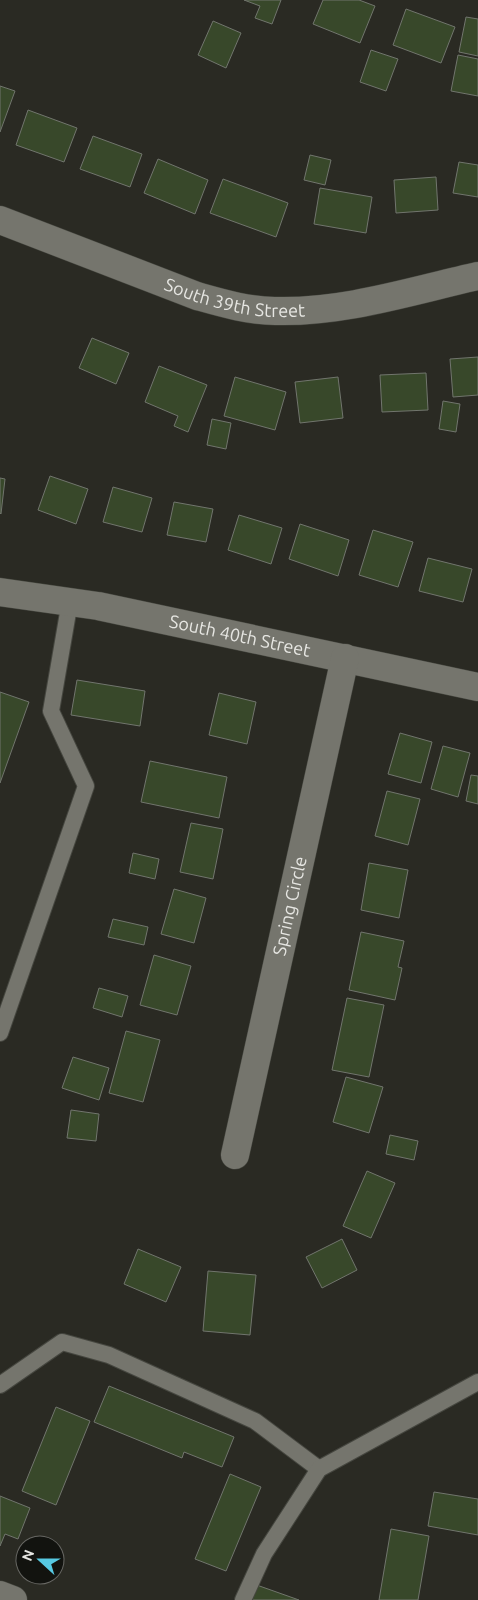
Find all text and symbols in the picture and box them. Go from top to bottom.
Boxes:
street label: South 39th Street [162,273,306,320]
street label: South 40th Street [168,610,312,660]
street label: Spring Circle [268,854,310,957]
north arrow [15,1535,65,1585]
text: N [19,1548,37,1563]

